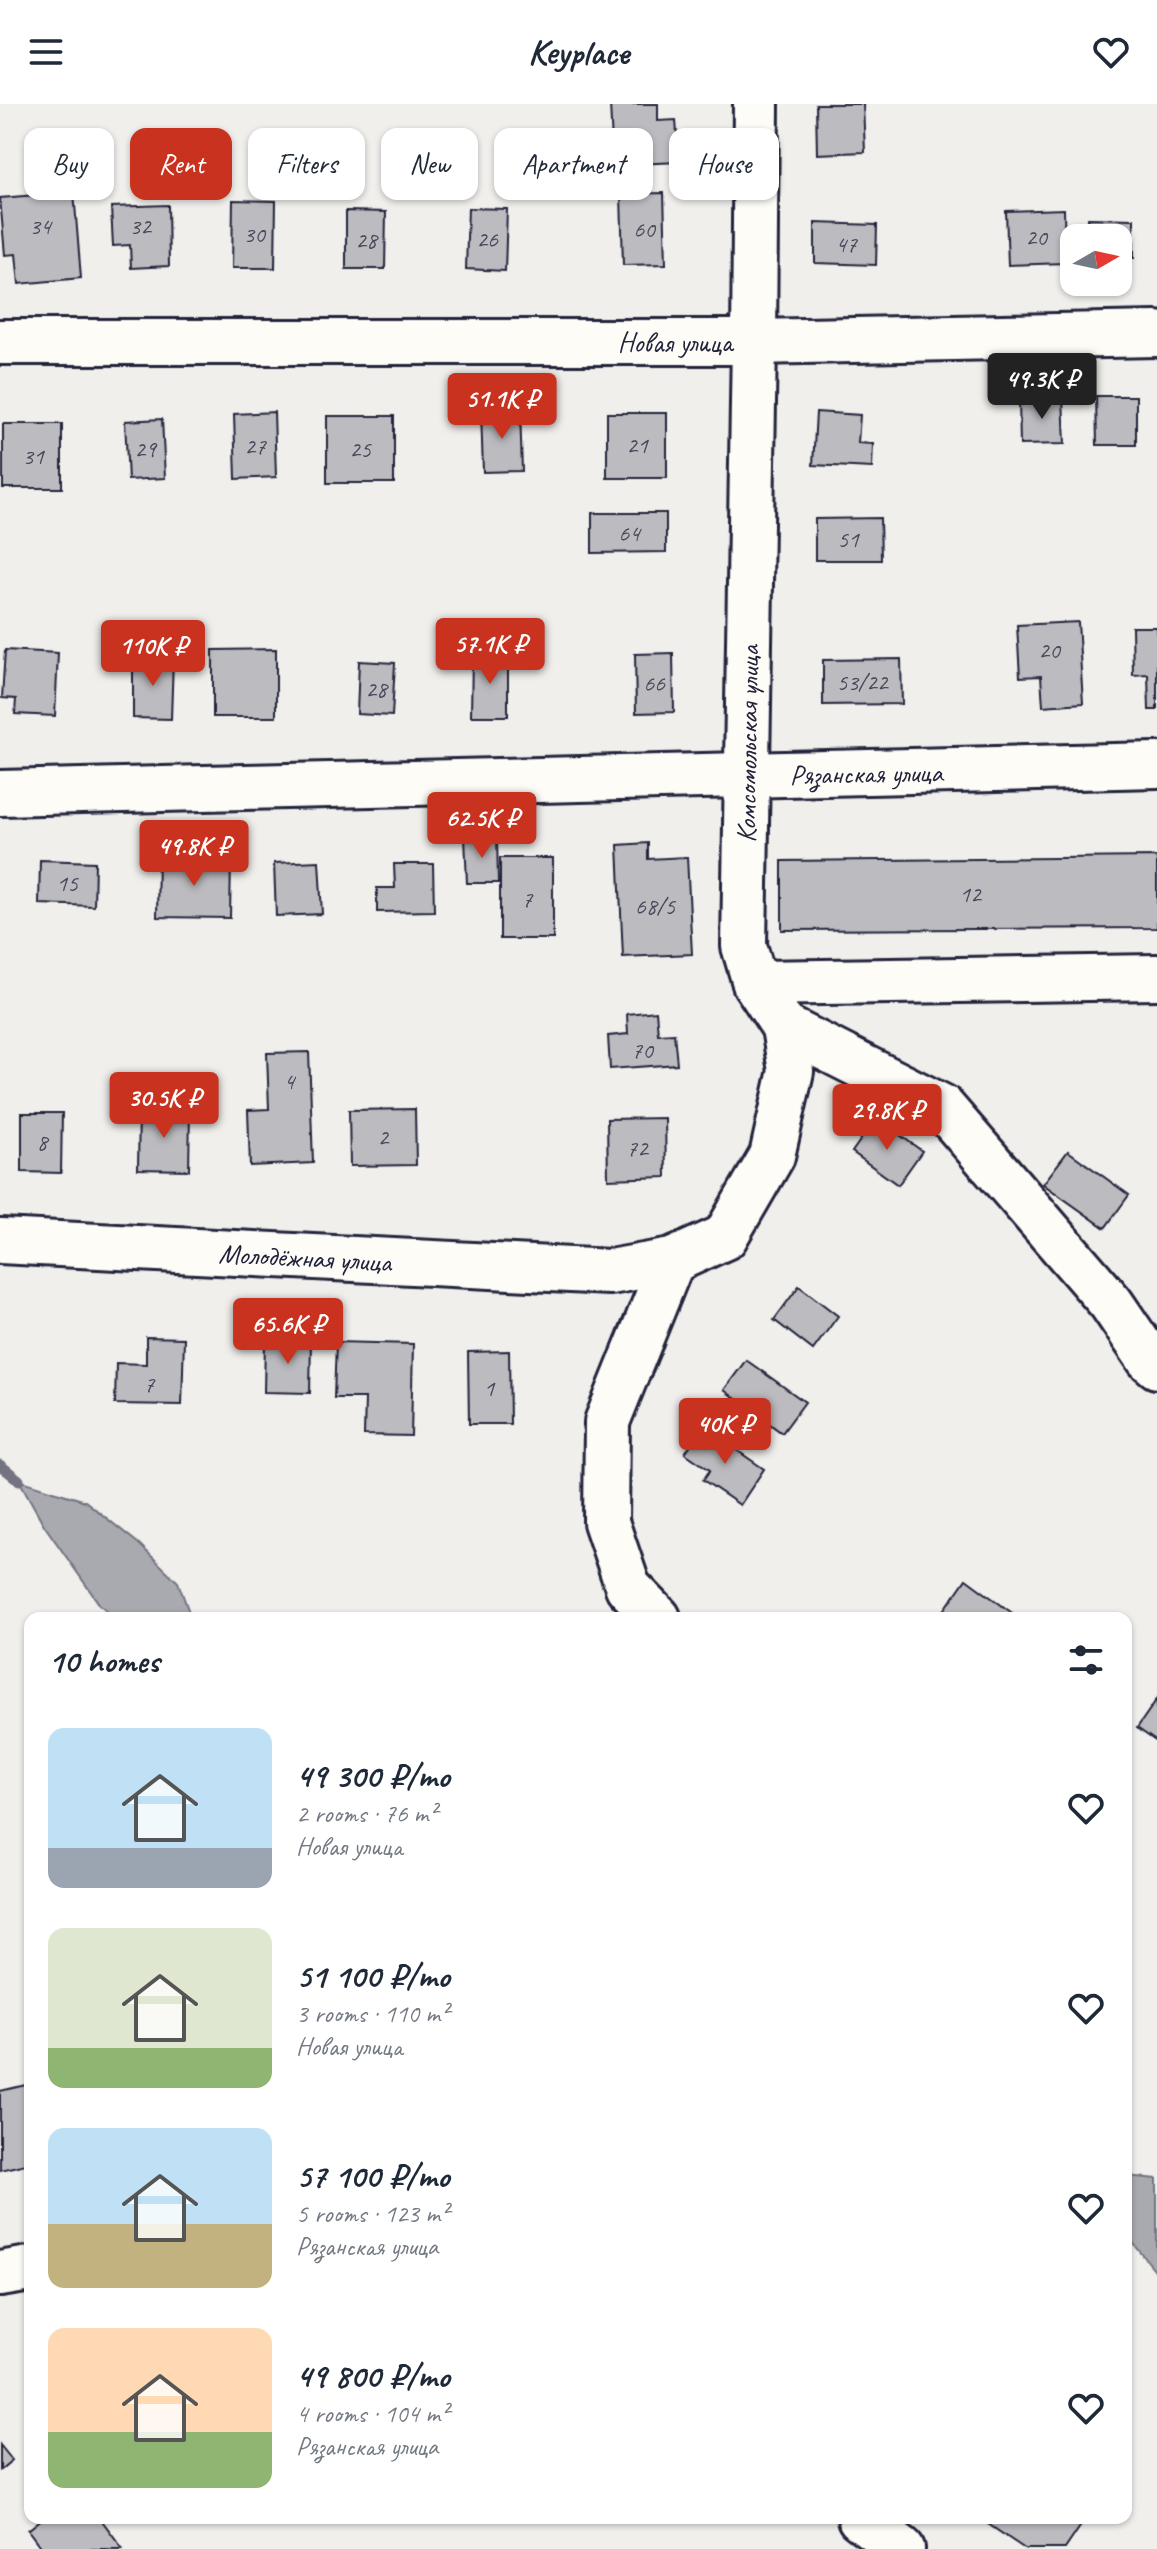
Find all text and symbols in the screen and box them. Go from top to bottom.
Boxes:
text: Keyplace [528,29,629,75]
icon: menu [24,30,68,74]
icon: heart [1089,30,1133,74]
chip: Buy [24,128,114,200]
chip: Rent [130,128,232,200]
chip: Filters [248,128,365,200]
chip: New [381,128,478,200]
chip: Apartment [494,128,653,200]
chip: House [669,128,779,200]
house number: 34 [29,211,53,241]
house number: 32 [129,211,153,241]
house number: 60 [633,214,657,244]
house number: 30 [243,219,267,249]
house number: 20 [1025,222,1049,252]
house number: 26 [476,224,499,254]
north arrow [1060,224,1132,296]
map controls [1060,224,1132,296]
house number: 28 [355,225,379,255]
house number: 47 [835,229,858,259]
street label: Новая улица [618,325,735,360]
pin: 49.3K ₽ [968,353,1116,421]
text: 49.3K ₽ [1006,362,1078,395]
pin: 51.1K ₽ [428,373,576,441]
text: 51.1K ₽ [466,382,538,415]
house number: 21 [626,430,649,460]
house number: 27 [244,431,267,461]
house number: 29 [134,434,158,464]
house number: 25 [349,434,372,464]
house number: 31 [22,441,45,471]
house number: 64 [618,518,642,548]
house number: 51 [837,524,860,554]
pin: 57.1K ₽ [416,618,564,686]
pin: 110K ₽ [88,620,218,688]
text: 57.1K ₽ [454,627,526,660]
text: 110K ₽ [119,629,187,662]
house number: 20 [1038,635,1062,665]
street label: Комсомольская улица [728,643,767,843]
house number: 53/22 [836,667,890,697]
house number: 66 [643,668,666,698]
house number: 28 [365,674,389,704]
street label: Рязанская улица [789,755,945,793]
pin: 62.5K ₽ [408,792,556,860]
text: 62.5K ₽ [445,801,519,834]
pin: 49.8K ₽ [120,820,268,888]
text: 49.8K ₽ [158,829,230,862]
house number: 15 [56,868,79,898]
house number: 12 [959,879,983,909]
house number: 7 [522,884,534,914]
house number: 68/5 [635,891,676,921]
house number: 70 [631,1035,655,1065]
house number: 4 [284,1066,297,1096]
pin: 30.5K ₽ [90,1072,238,1140]
text: 30.5K ₽ [128,1081,200,1114]
pin: 29.8K ₽ [813,1084,961,1152]
text: 29.8K ₽ [851,1093,923,1126]
house number: 2 [378,1122,391,1152]
house number: 8 [37,1127,50,1157]
house number: 72 [626,1133,650,1163]
street label: Молодёжная улица [218,1236,394,1280]
pin: 65.6K ₽ [214,1298,362,1366]
text: 65.6K ₽ [251,1307,325,1340]
house number: 7 [144,1369,156,1399]
house number: 1 [484,1373,496,1403]
pin: 40K ₽ [669,1398,781,1466]
text: 40K ₽ [697,1407,753,1440]
icon: filters [1064,1638,1108,1682]
text: 10 homes [48,1639,159,1682]
text: 49 300 ₽/mo [296,1754,450,1797]
icon: home [112,1760,208,1856]
icon: heart [1064,1786,1108,1830]
text: 2 rooms · 76 m² [296,1797,437,1830]
text: Новая улица [296,1830,402,1863]
text: 51 100 ₽/mo [296,1954,450,1997]
icon: home [112,1960,208,2056]
icon: heart [1064,1986,1108,2030]
text: 3 rooms · 110 m² [296,1997,448,2030]
text: Новая улица [296,2030,402,2063]
text: 57 100 ₽/mo [296,2154,449,2197]
icon: home [112,2160,208,2256]
icon: heart [1064,2186,1108,2230]
text: 5 rooms · 123 m² [296,2197,448,2230]
text: Рязанская улица [296,2230,438,2263]
text: 49 800 ₽/mo [296,2354,450,2397]
icon: home [112,2360,208,2456]
icon: heart [1064,2386,1108,2430]
text: 4 rooms · 104 m² [296,2397,448,2430]
text: Рязанская улица [296,2430,438,2463]

